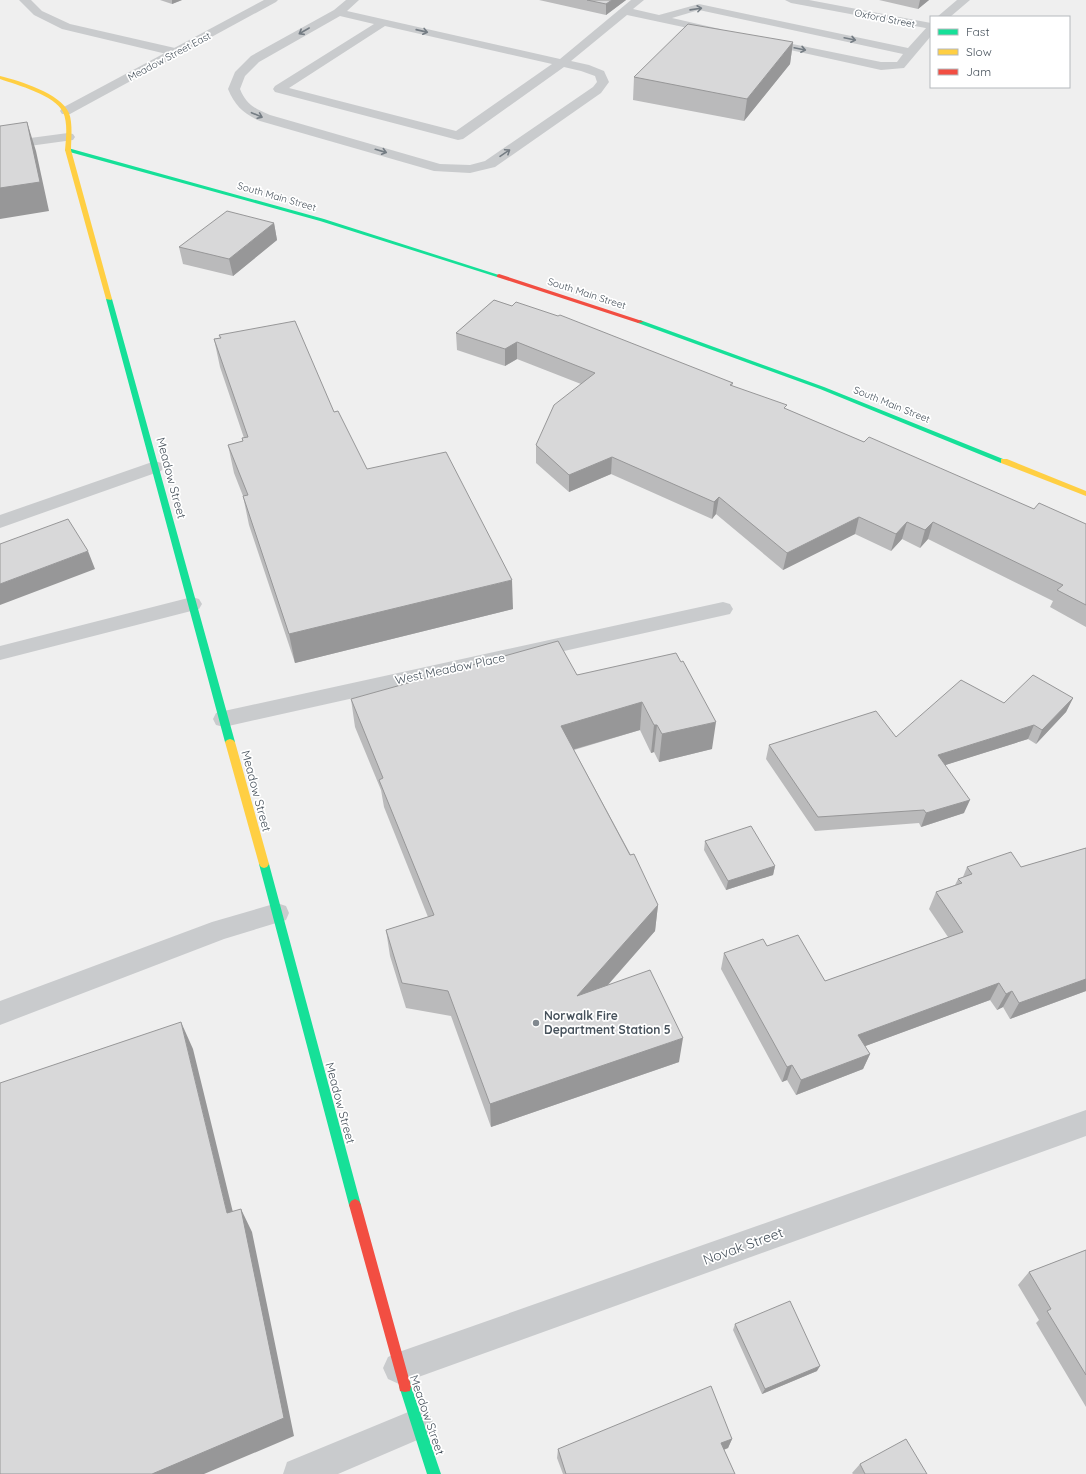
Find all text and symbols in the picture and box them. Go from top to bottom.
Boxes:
one-way arrow [689,5,702,13]
street label: Oxford Street [854,6,917,31]
legend [930,16,1070,88]
text: Fast [966,24,990,39]
one-way arrow [415,27,428,35]
one-way arrow [298,28,310,36]
street label: Meadow Street East [125,29,214,84]
one-way arrow [844,36,857,44]
text: Slow [966,44,992,59]
one-way arrow [793,45,806,53]
text: Jam [966,64,991,79]
one-way arrow [250,111,262,119]
one-way arrow [375,148,388,155]
one-way arrow [499,149,510,157]
street label: South Main Street [236,179,318,214]
street label: South Main Street [546,275,628,312]
street label: South Main Street [852,383,933,426]
street label: Meadow Street [153,436,190,520]
street label: West Meadow Place [393,649,507,688]
street label: Meadow Street [238,749,275,833]
place label: Norwalk Fire Department Station 5 [544,1008,671,1037]
marker: Norwalk Fire Department Station 5 [531,1018,541,1028]
street label: Meadow Street [322,1061,359,1145]
street label: Novak Street [700,1223,786,1269]
street label: Meadow Street [407,1373,448,1457]

